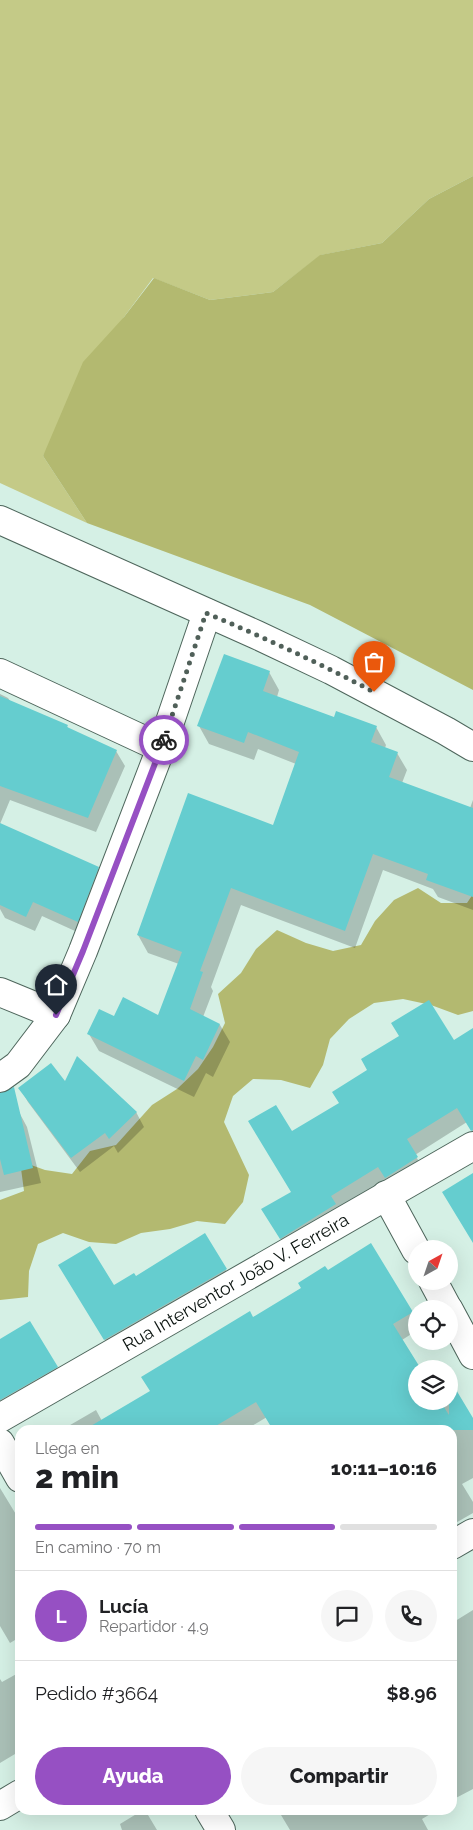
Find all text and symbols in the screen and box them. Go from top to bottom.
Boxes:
pin [353,641,395,692]
icon: bag [360,648,388,676]
courier [139,715,189,765]
icon: bike [150,726,178,754]
pin [35,964,77,1015]
icon: home [42,971,70,999]
street label: Rua Interventor João V. Ferreira [119,1209,352,1355]
north arrow [408,1240,458,1290]
map controls [408,1240,458,1410]
button: locate [408,1300,458,1350]
button: layers [408,1360,458,1410]
text: Llega en [35,1439,99,1458]
text: 10:11–10:16 [331,1457,437,1479]
text: 2 min [35,1458,119,1495]
text: En camino · 70 m [35,1538,161,1557]
button: chat [321,1590,373,1642]
button: phone [385,1590,437,1642]
text: Lucía [99,1595,148,1617]
text: L [55,1605,67,1627]
text: Repartidor · 4.9 [99,1617,209,1636]
text: Pedido #3664 [35,1682,158,1704]
text: $8.96 [386,1682,437,1704]
button: Ayuda [35,1747,231,1805]
button: Compartir [241,1747,437,1805]

